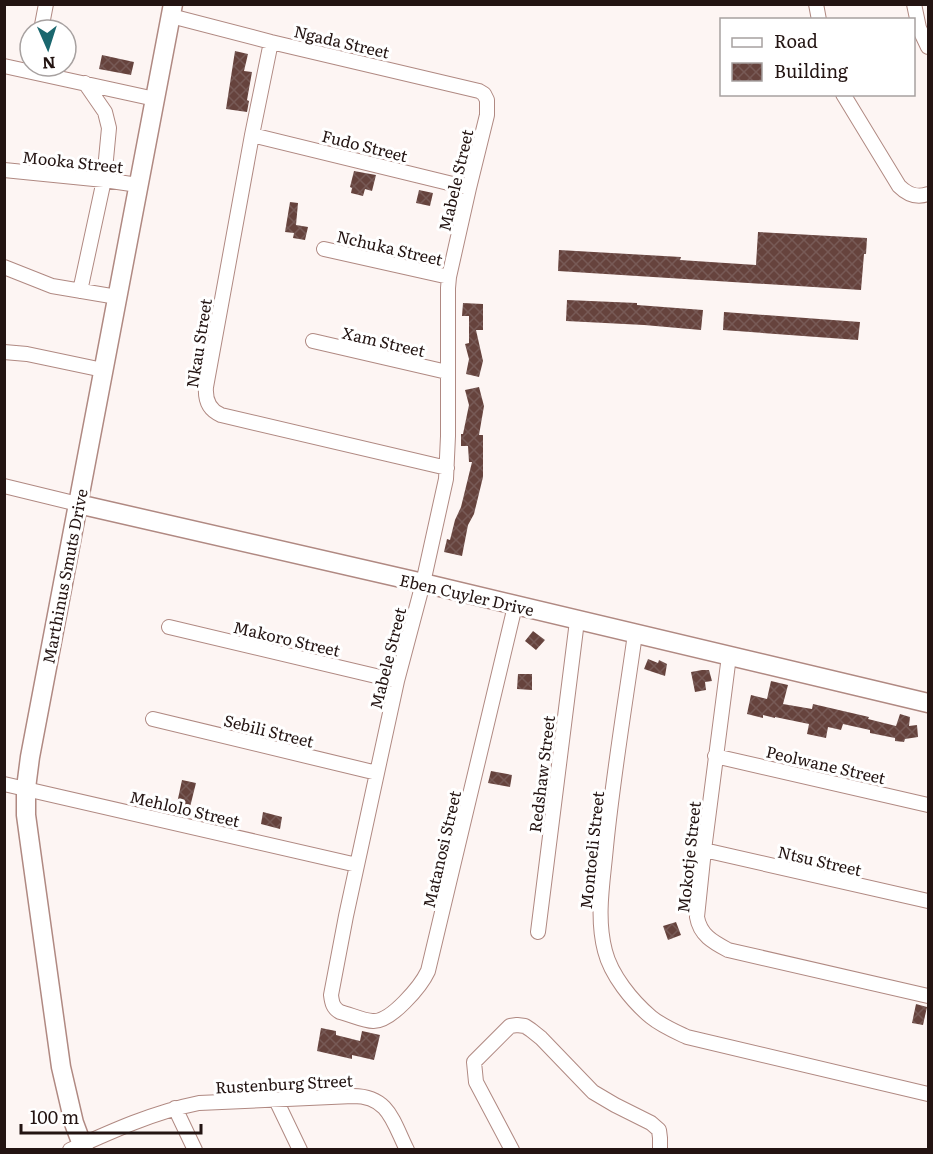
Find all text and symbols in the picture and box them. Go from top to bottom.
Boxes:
north arrow [18,18,78,78]
street label: Ngada Street [292,18,393,64]
legend [720,18,915,96]
text: Road [774,27,818,54]
text: N [41,52,56,76]
text: Building [774,57,849,84]
street label: Fudo Street [320,123,411,167]
street label: Mabele Street [432,126,479,233]
street label: Mooka Street [21,144,125,178]
street label: Nchuka Street [335,223,446,271]
street label: Nkau Street [179,296,217,389]
street label: Xam Street [340,320,428,362]
street label: Marthinus Smuts Drive [35,486,93,666]
street label: Eben Cuyler Drive [397,567,537,621]
street label: Mabele Street [363,604,411,711]
street label: Makoro Street [231,614,343,662]
street label: Sebili Street [221,707,317,753]
street label: Redshaw Street [522,714,560,834]
street label: Peolwane Street [764,739,889,790]
street label: Mehlolo Street [128,784,243,832]
street label: Matanosi Street [416,787,466,910]
street label: Montoeli Street [573,789,609,910]
street label: Mokotje Street [670,799,706,914]
street label: Ntsu Street [776,839,865,881]
street label: Rustenburg Street [214,1067,354,1099]
scale bar [21,1097,201,1135]
text: 100 m [30,1103,79,1130]

